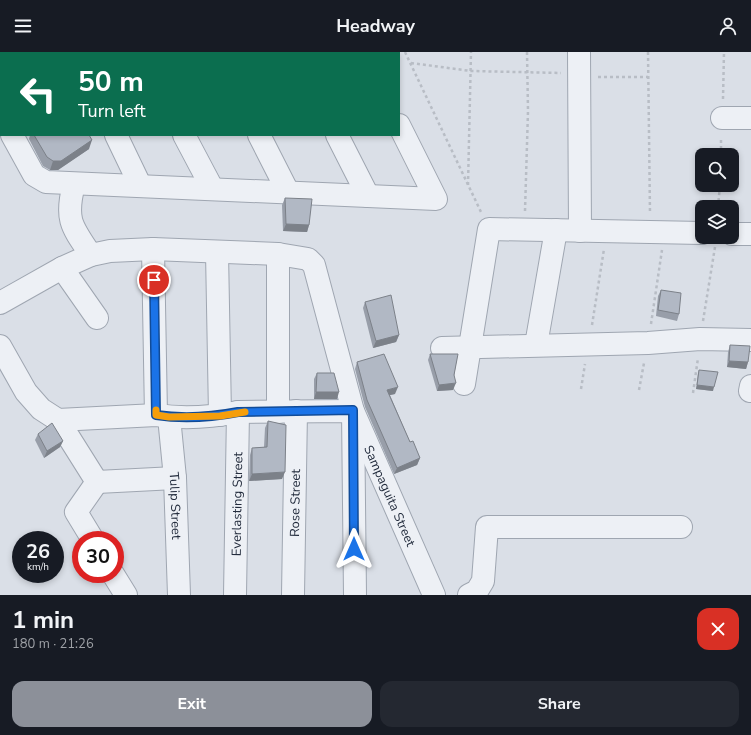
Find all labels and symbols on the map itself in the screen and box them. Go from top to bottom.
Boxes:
pin [137,263,171,297]
street label: Sampaguita Street [359,443,420,550]
street label: Everlasting Street [228,451,247,556]
street label: Rose Street [286,469,305,537]
street label: Tulip Street [164,471,185,540]
position arrow [333,528,375,570]
speed limit sign: 30 [72,531,124,583]

